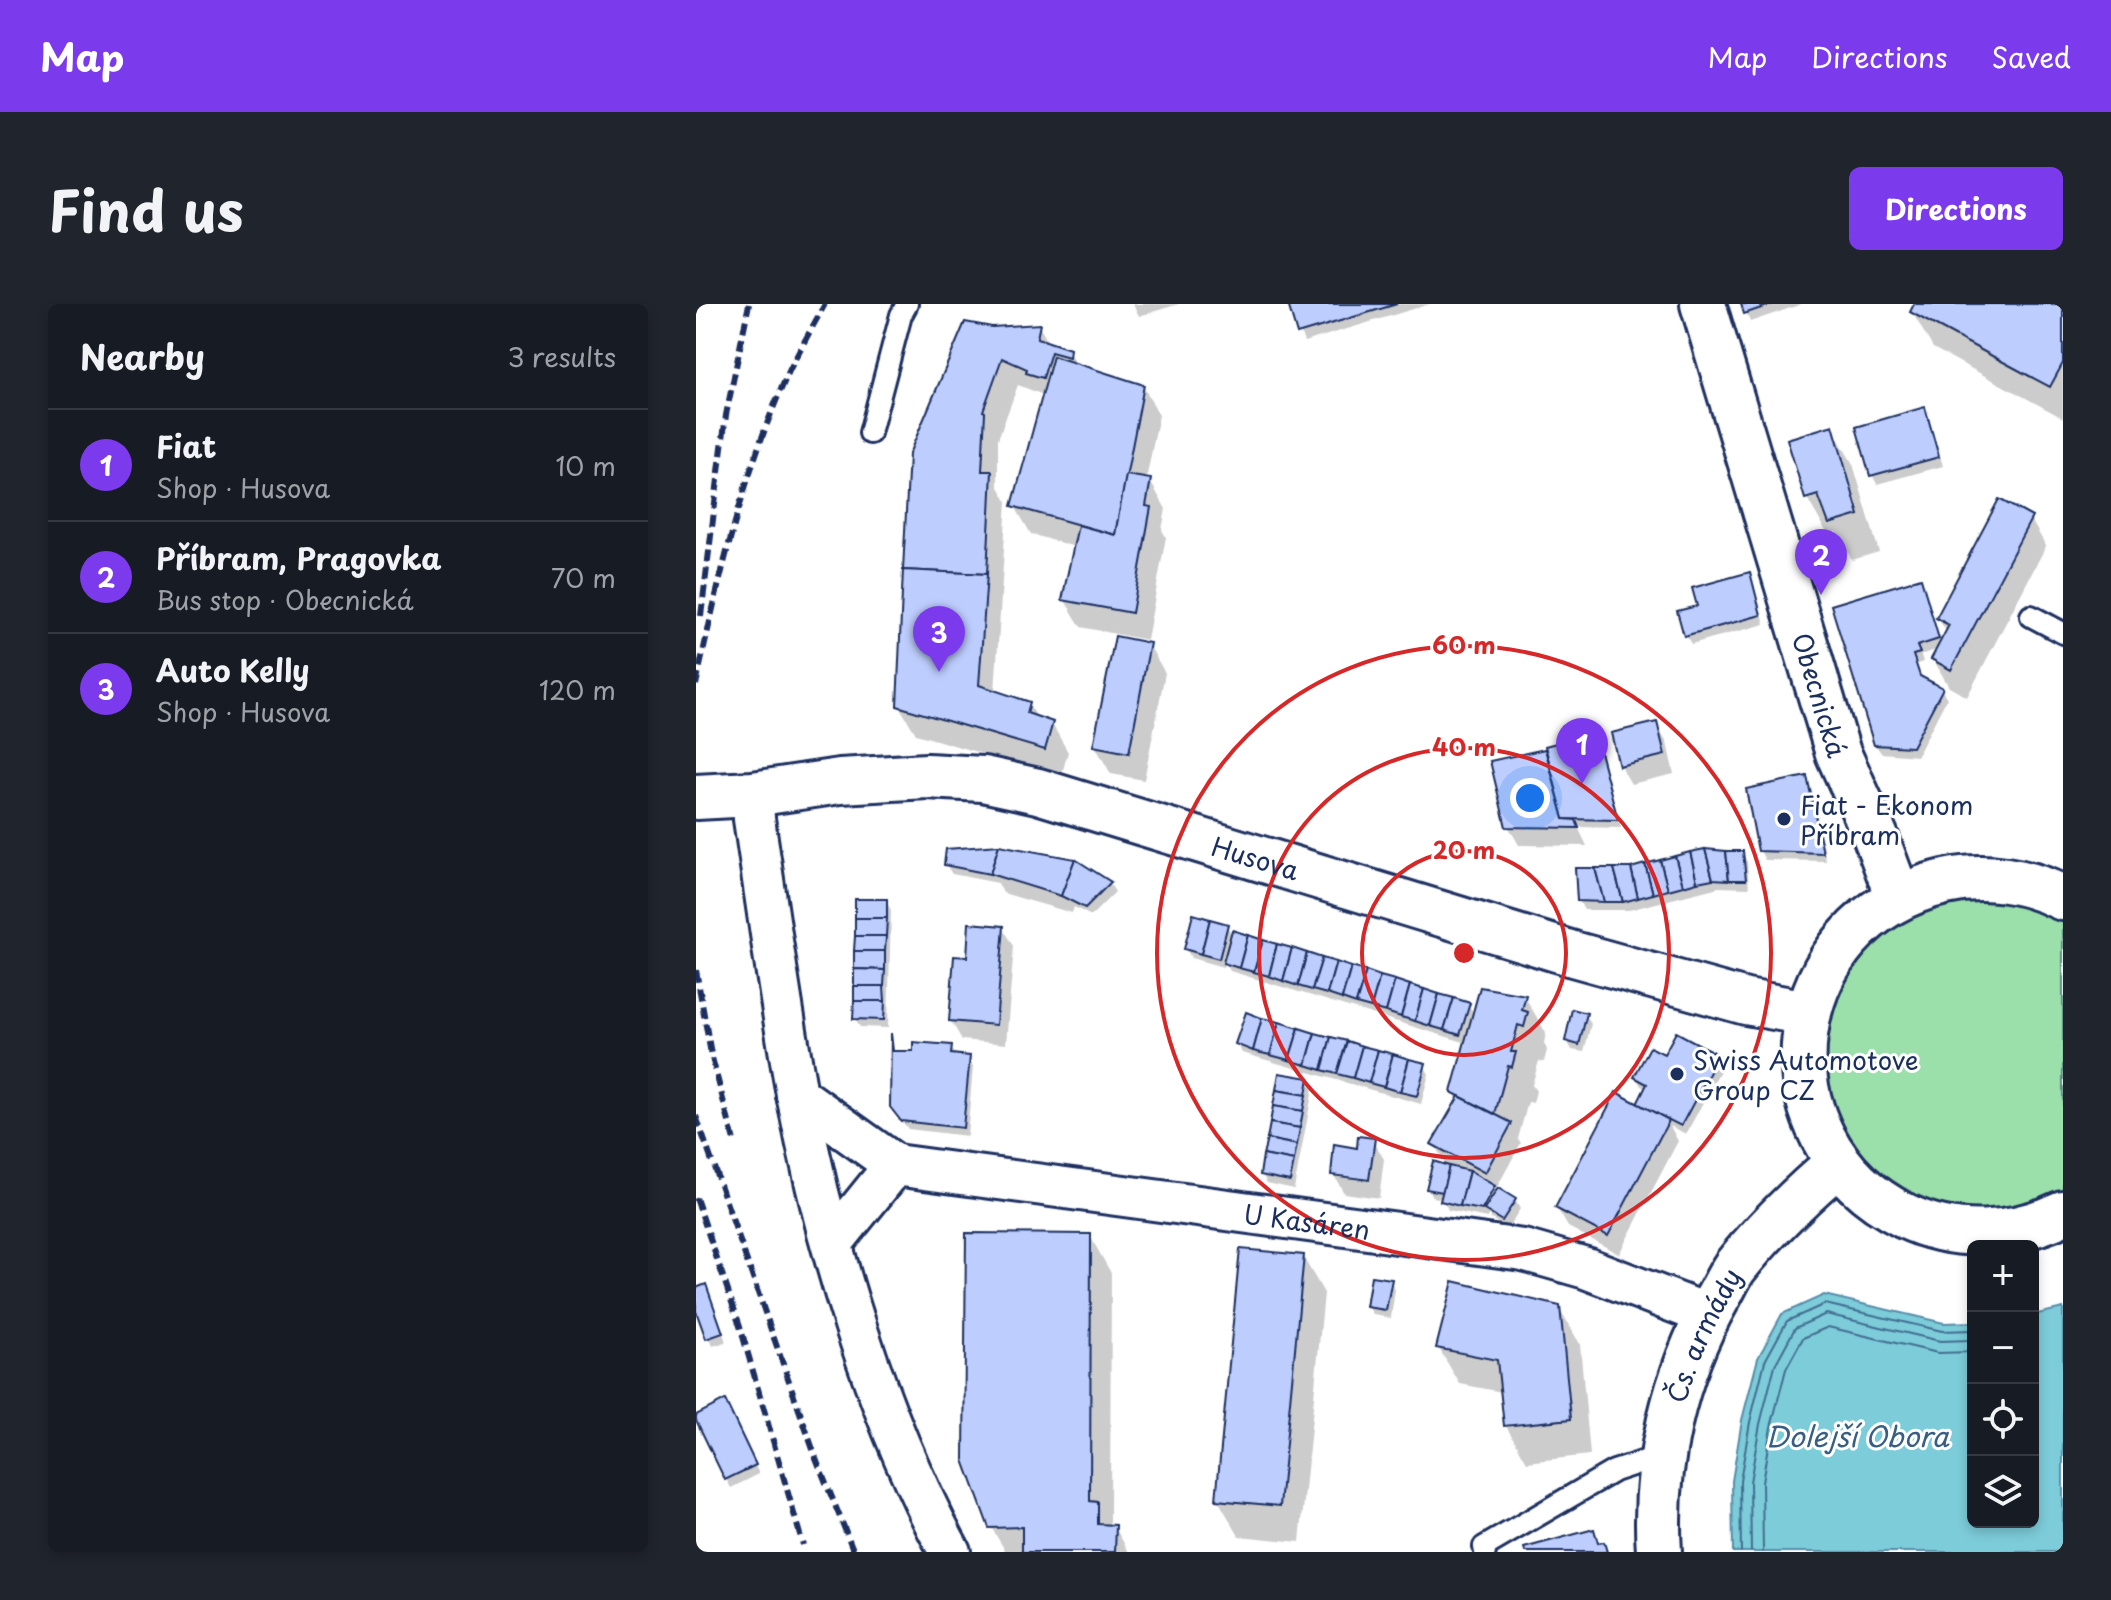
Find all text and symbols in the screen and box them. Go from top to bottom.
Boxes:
text: Map [40,28,124,85]
text: Map [1708,35,1767,78]
text: Directions [1811,35,1948,78]
text: Saved [1992,35,2071,78]
text: Find us [48,166,244,251]
button: Directions [1849,167,2063,250]
text: Nearby [80,330,205,382]
text: 3 results [508,337,616,376]
text: Fiat [156,423,216,468]
text: 1 [100,446,112,485]
text: 10 m [555,446,616,485]
text: Shop · Husova [156,468,330,507]
pin: 2 [1795,529,1847,595]
text: Příbram, Pragovka [156,535,442,580]
text: 2 [97,558,115,597]
text: 70 m [551,558,616,597]
text: Bus stop · Obecnická [156,580,414,619]
pin: 3 [913,606,965,672]
text: 60 m [1432,626,1496,662]
street label: Obecnická [1783,628,1858,762]
text: Auto Kelly [156,647,310,692]
text: 3 [97,670,115,709]
text: 120 m [539,670,616,709]
text: Shop · Husova [156,692,330,731]
pin: 1 [1556,718,1608,784]
text: 40 m [1432,728,1496,764]
your location [1510,778,1550,818]
place label: Fiat - Ekonom Příbram [1800,785,1973,854]
marker: Fiat - Ekonom Příbram [1775,810,1793,828]
street label: Husova [1207,826,1304,889]
text: 20 m [1433,831,1495,867]
centre of rings [1450,939,1478,967]
place label: Swiss Automotove Group CZ [1693,1040,1919,1109]
marker: Swiss Automotove Group CZ [1668,1065,1686,1083]
street label: U Kasáren [1241,1193,1372,1249]
map controls [1967,1240,2039,1528]
button: + [1967,1240,2039,1312]
street label: Čs. armády [1656,1260,1750,1407]
button: − [1967,1312,2039,1384]
button: locate [1967,1384,2039,1456]
water label: Dolejší Obora [1765,1414,1950,1457]
button: layers [1967,1456,2039,1528]

